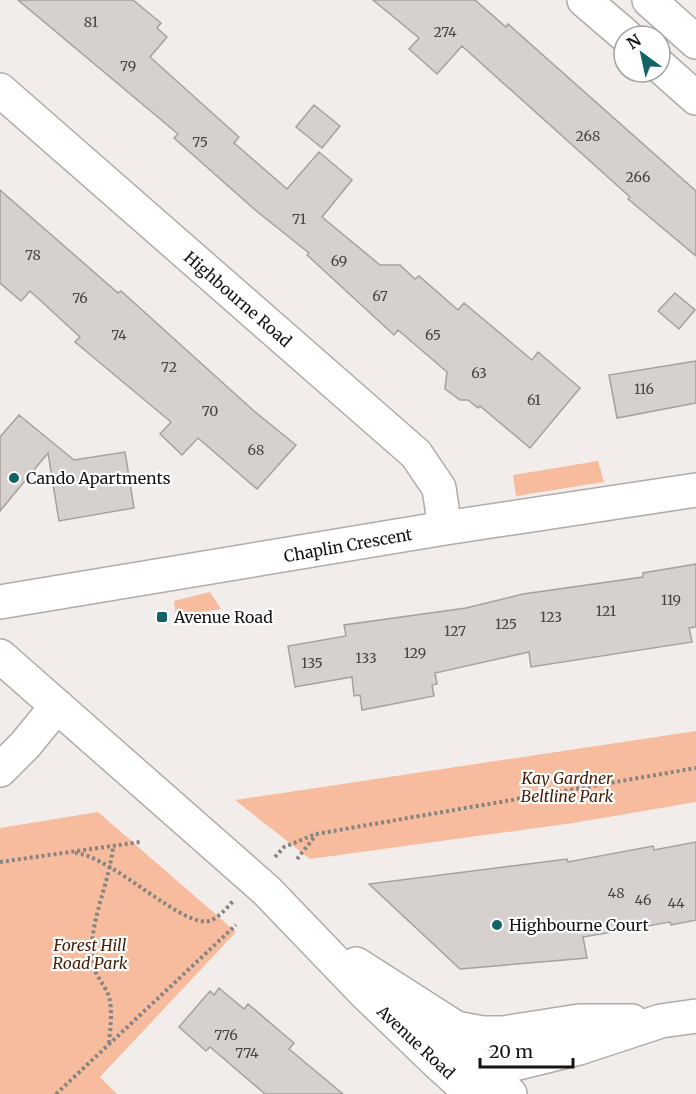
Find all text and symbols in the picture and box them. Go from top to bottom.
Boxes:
house number: 81 [84,13,98,31]
house number: 274 [433,23,457,41]
north arrow [612,24,672,84]
text: N [623,29,645,53]
house number: 79 [120,57,136,75]
house number: 268 [576,127,600,145]
house number: 75 [192,133,208,151]
house number: 266 [626,168,650,186]
house number: 71 [292,210,306,228]
house number: 78 [25,246,41,264]
street label: Highbourne Road [180,247,296,351]
house number: 69 [331,252,347,270]
house number: 67 [372,287,388,305]
house number: 76 [72,289,88,307]
house number: 74 [111,326,127,344]
house number: 65 [425,326,441,344]
house number: 72 [161,358,177,376]
house number: 63 [471,364,487,382]
house number: 116 [634,380,654,398]
house number: 61 [527,391,541,409]
house number: 70 [202,402,218,420]
house number: 68 [248,441,264,459]
place label: Cando Apartments [26,468,171,488]
marker: Cando Apartments [7,471,21,485]
street label: Chaplin Crescent [282,524,414,566]
house number: 119 [661,591,681,609]
house number: 121 [596,602,616,620]
place label: Avenue Road [173,607,273,627]
house number: 123 [540,608,562,626]
marker: Avenue Road [155,610,169,624]
house number: 125 [495,615,517,633]
house number: 127 [444,622,466,640]
house number: 129 [404,644,426,662]
house number: 133 [355,649,377,667]
house number: 135 [301,654,323,672]
park label: Kay Gardner Beltline Park [521,768,613,806]
house number: 48 [608,884,624,902]
house number: 46 [635,891,651,909]
house number: 44 [667,894,685,912]
place label: Highbourne Court [509,915,650,935]
marker: Highbourne Court [490,918,504,932]
park label: Forest Hill Road Park [53,935,128,973]
street label: Avenue Road [372,1000,459,1083]
house number: 776 [214,1026,238,1044]
scale bar [480,1031,573,1069]
text: 20 m [489,1040,533,1063]
house number: 774 [235,1044,259,1062]

